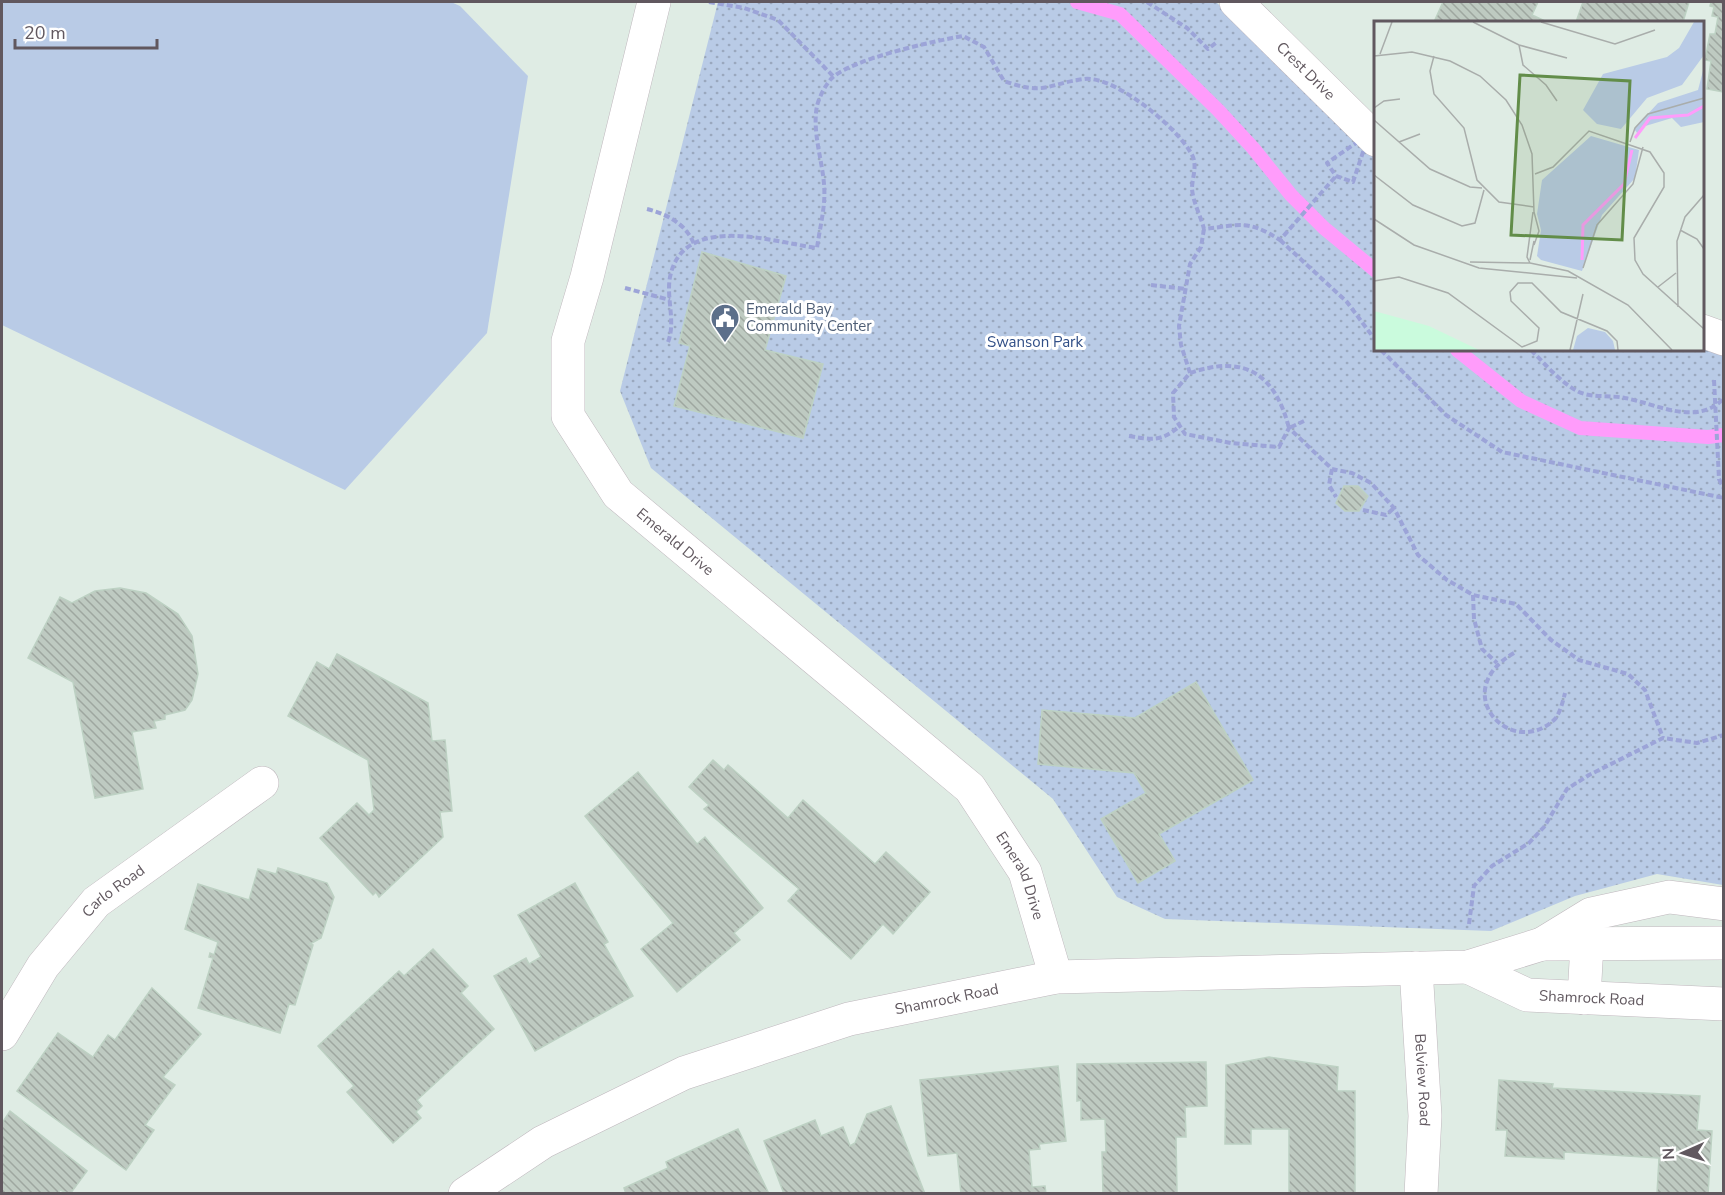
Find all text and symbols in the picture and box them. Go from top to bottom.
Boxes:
scale bar [15,12,158,50]
text: 20 m [24,21,66,45]
inset map [1374,21,1704,351]
street label: Crest Drive [1272,37,1340,104]
place label: Emerald Bay Community Center [746,299,872,336]
public building icon: Emerald Bay Community Center [709,302,741,344]
park label: Swanson Park [987,332,1083,352]
street label: Emerald Drive [632,504,718,580]
street label: Emerald Drive [991,828,1049,922]
street label: Carlo Road [78,860,149,921]
street label: Shamrock Road [893,979,1000,1019]
street label: Shamrock Road [1539,986,1645,1010]
street label: Belview Road [1410,1033,1435,1127]
north arrow [1653,1123,1713,1183]
text: N [1658,1147,1680,1160]

